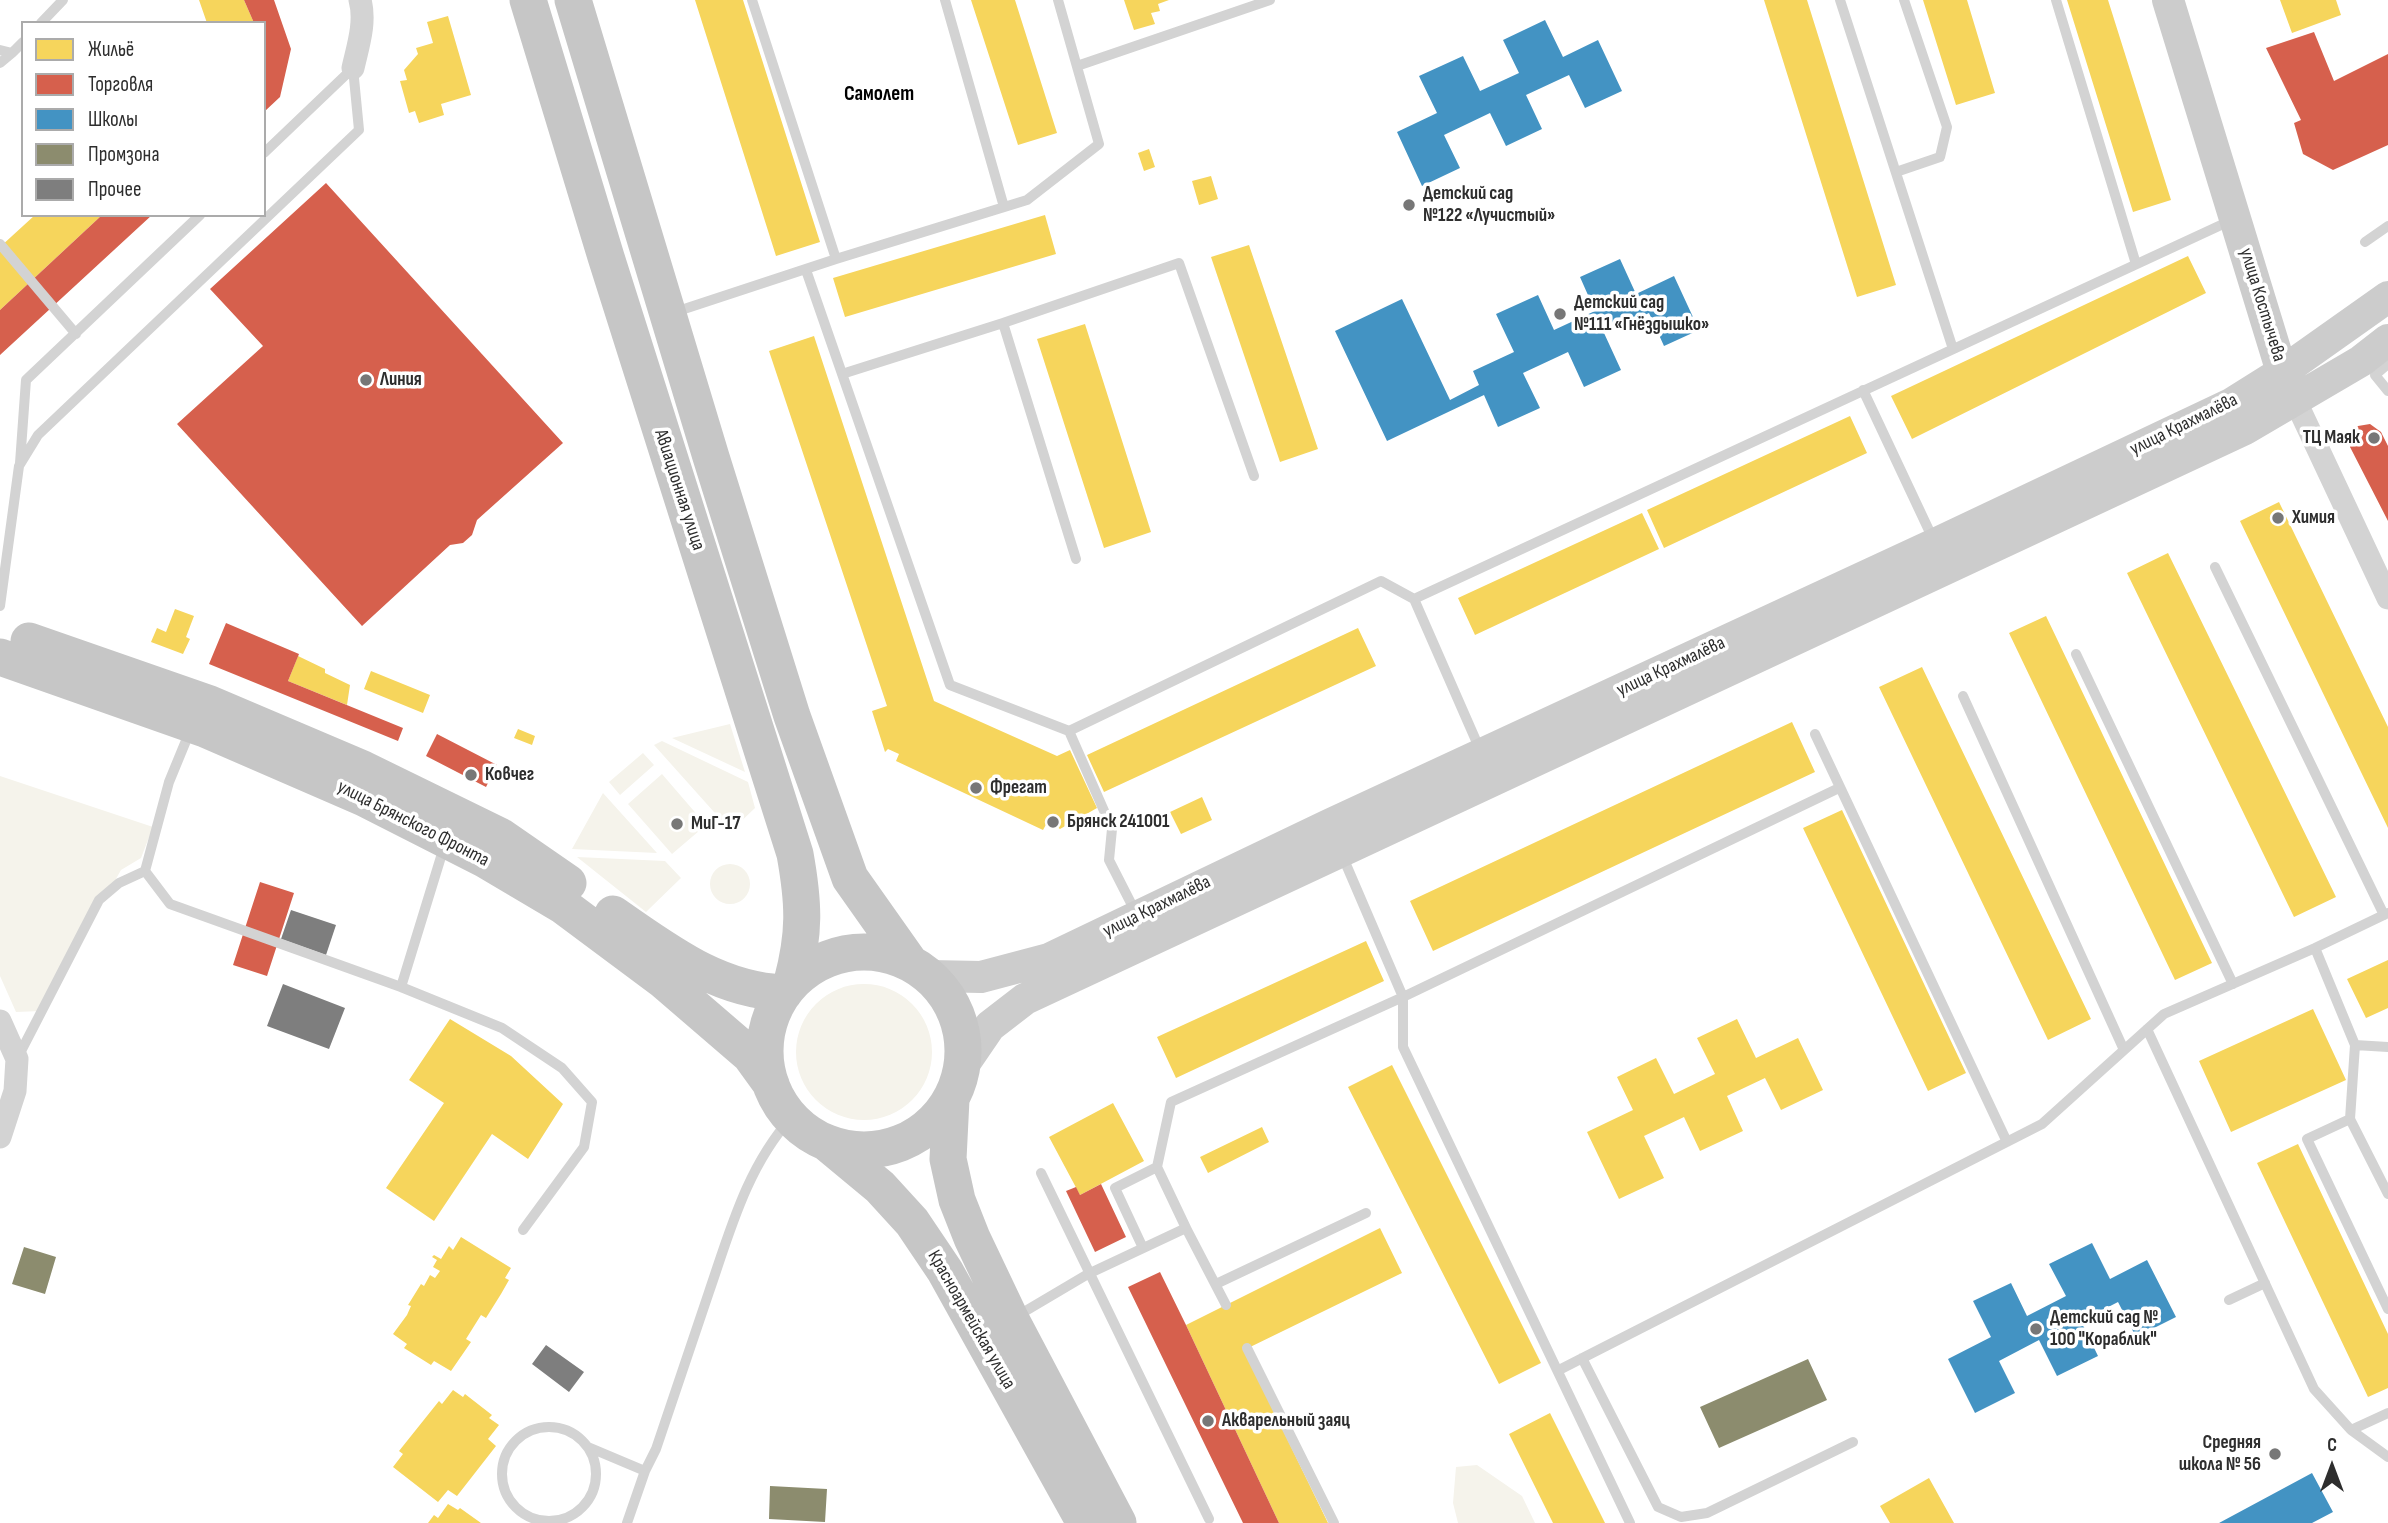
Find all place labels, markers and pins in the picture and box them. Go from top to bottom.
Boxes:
place label: Детский сад №122 «Лучистый» [1423,183,1555,227]
marker: Детский сад №122 «Лучистый» [1401,197,1417,213]
place label: Детский сад №111 «Гнёздышко» [1574,292,1709,336]
marker: Детский сад №111 «Гнёздышко» [1552,306,1568,322]
place label: Линия [380,369,422,391]
marker: Линия [358,372,374,388]
place label: ТЦ Маяк [2303,427,2360,449]
marker: ТЦ Маяк [2366,430,2382,446]
place label: Химия [2292,507,2335,529]
marker: Химия [2270,510,2286,526]
place label: Ковчег [485,764,534,786]
marker: Ковчег [463,767,479,783]
place label: Фрегат [990,777,1047,799]
marker: Фрегат [968,780,984,796]
place label: Брянск 241001 [1067,811,1169,833]
place label: МиГ-17 [691,813,740,835]
marker: Брянск 241001 [1045,814,1061,830]
marker: МиГ-17 [669,816,685,832]
place label: Детский сад № 100 "Кораблик" [2050,1307,2158,1351]
marker: Детский сад № 100 "Кораблик" [2028,1321,2044,1337]
place label: Акварельный заяц [1222,1410,1350,1432]
marker: Акварельный заяц [1200,1413,1216,1429]
place label: Средняя школа № 56 [2179,1432,2261,1476]
marker: Средняя школа № 56 [2267,1446,2283,1462]

